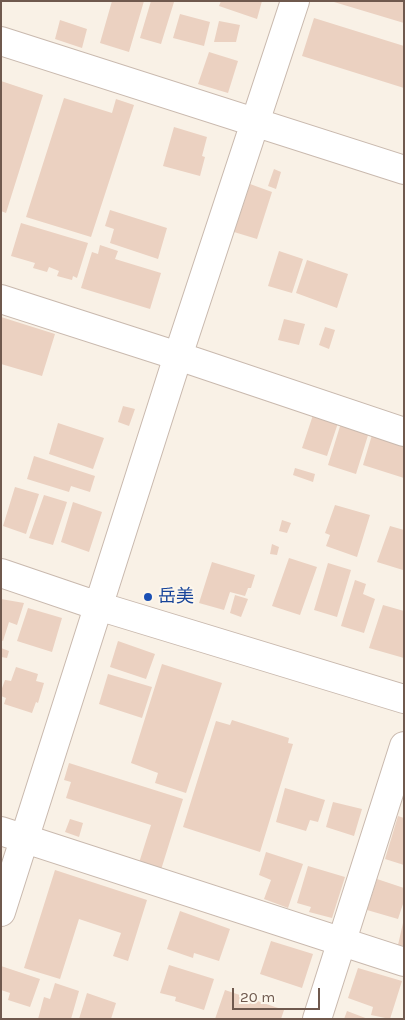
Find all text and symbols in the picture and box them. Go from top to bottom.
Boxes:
place label: 岳美 [158,586,194,608]
marker: 岳美 [142,591,154,603]
scale bar [235,978,322,1010]
text: 20 m [240,988,275,1006]

